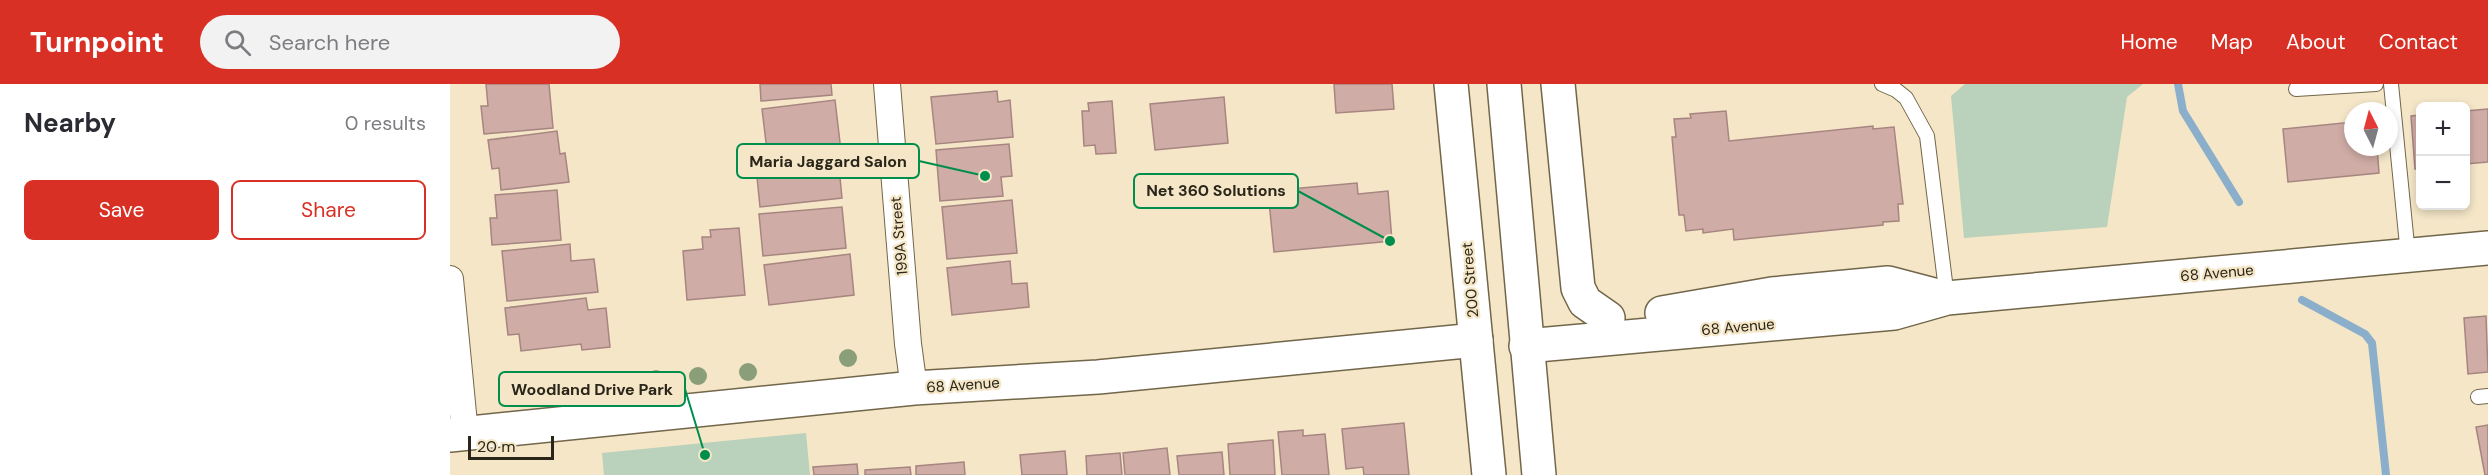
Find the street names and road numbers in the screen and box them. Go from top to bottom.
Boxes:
street label: 199A Street [886,196,912,276]
street label: 200 Street [1457,241,1483,318]
street label: 68 Avenue [2180,260,2254,286]
street label: 68 Avenue [1701,314,1775,340]
street label: 68 Avenue [926,372,1000,398]

